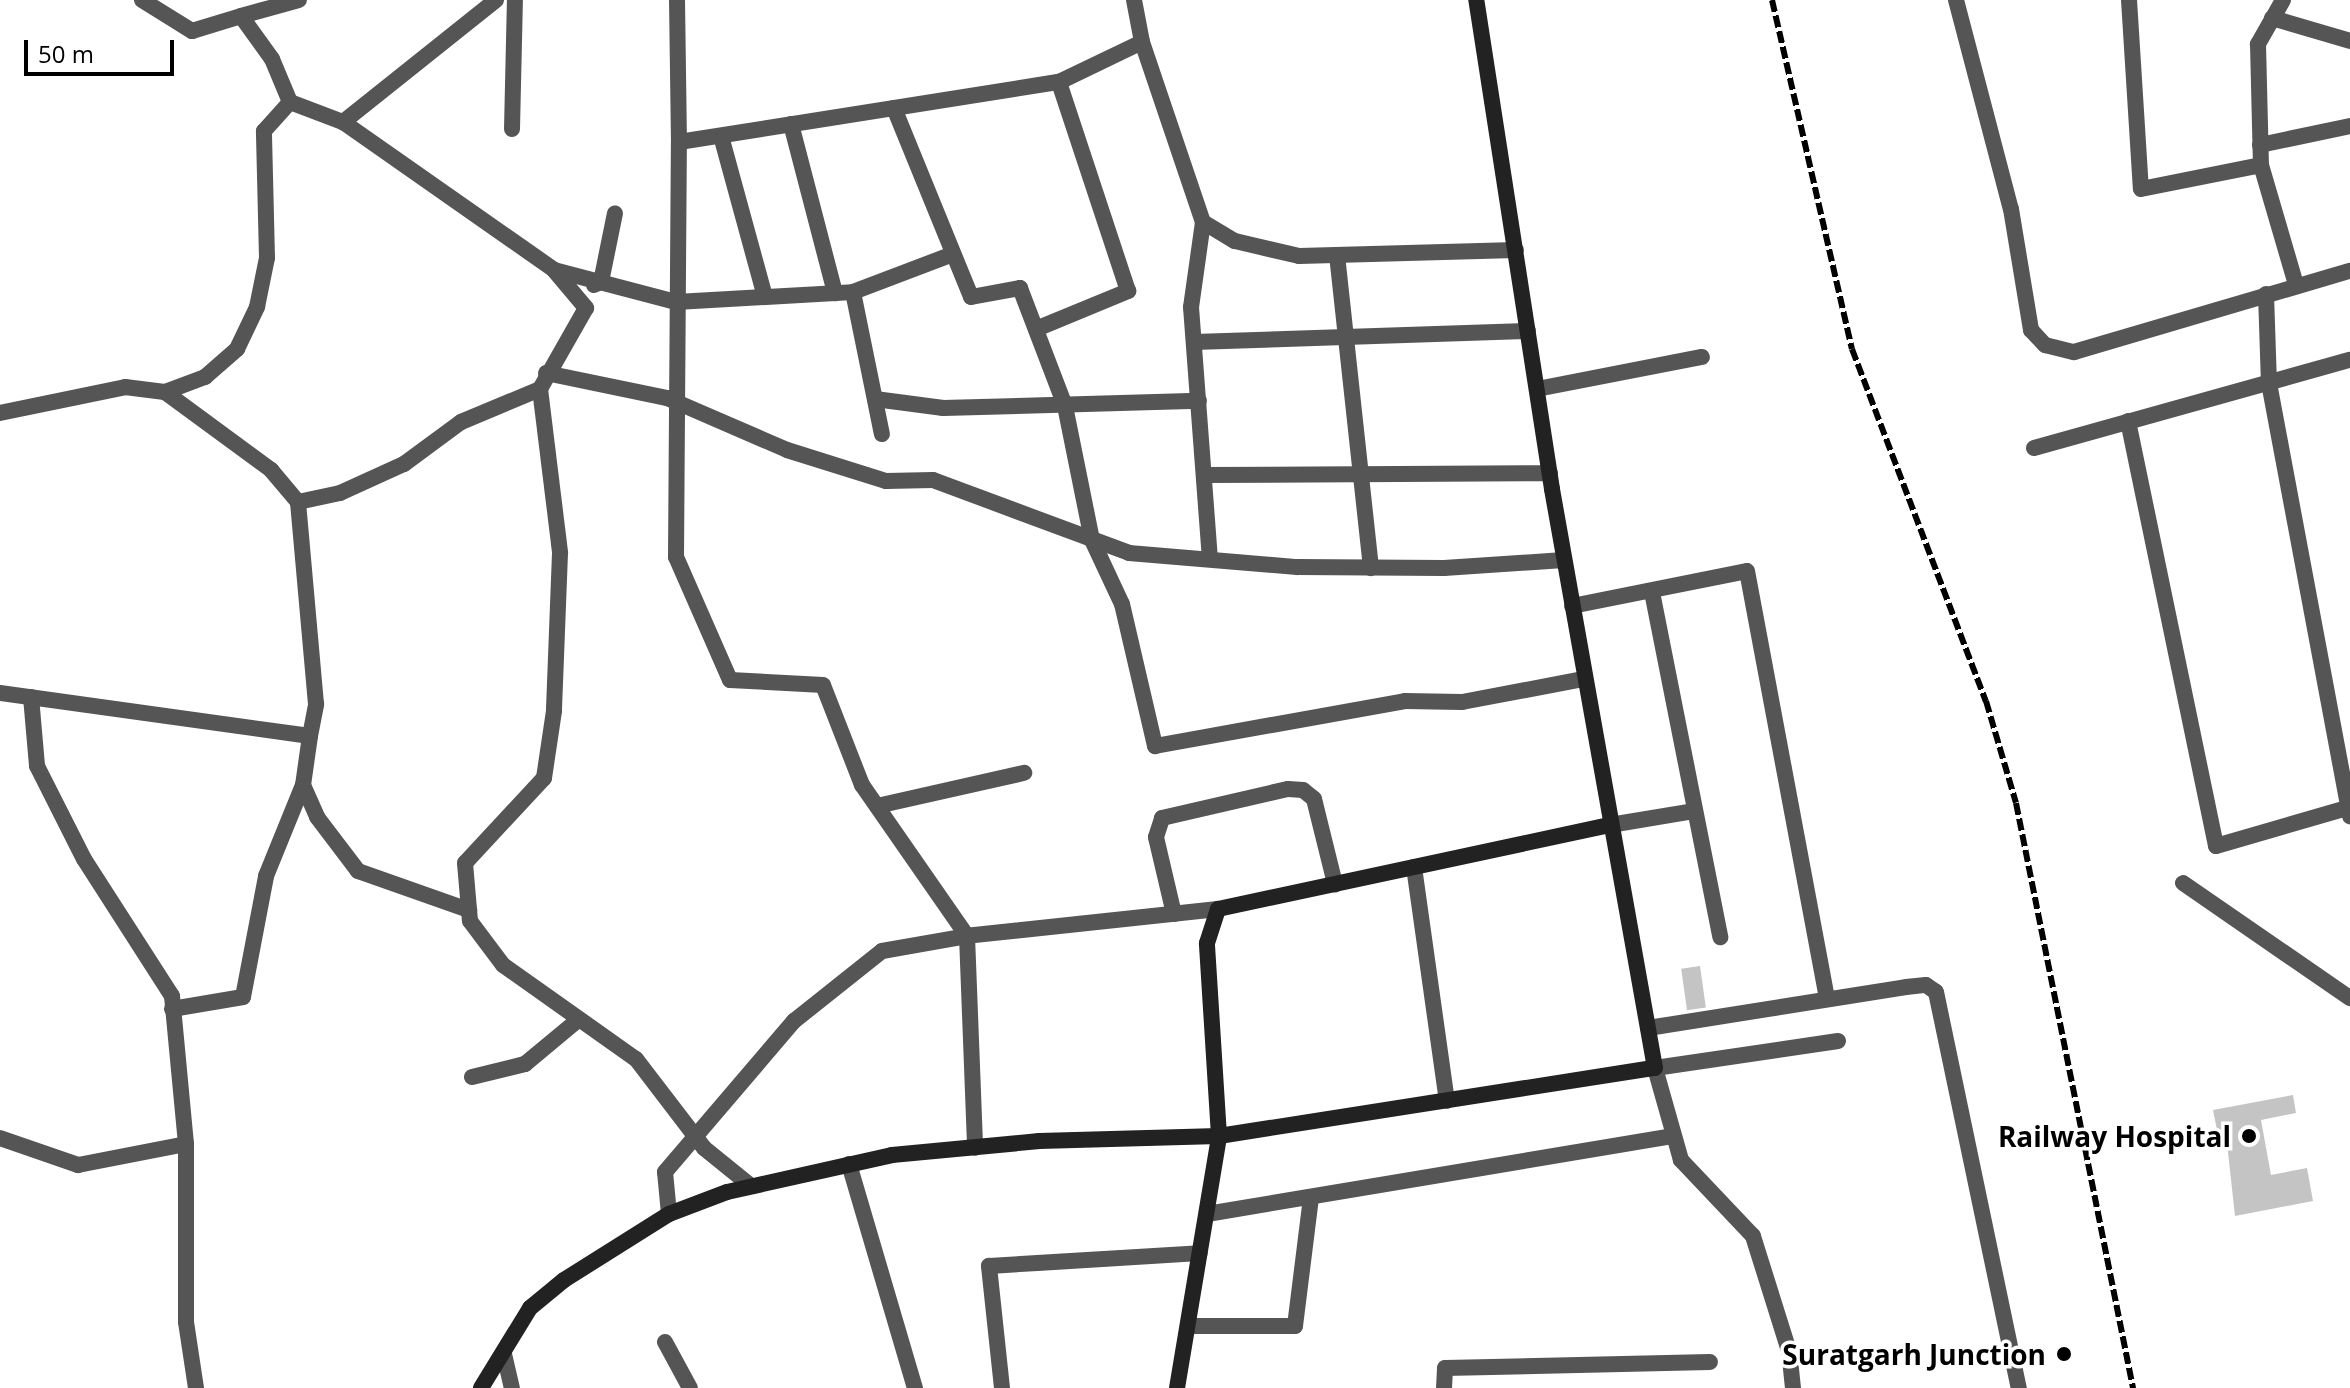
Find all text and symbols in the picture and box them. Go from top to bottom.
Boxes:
scale bar [28,24,178,74]
text: 50 m [38,37,94,70]
place label: Railway Hospital [1998,1119,2231,1153]
marker: Railway Hospital [2238,1125,2260,1147]
place label: Suratgarh Junction [1782,1337,2046,1371]
marker: Suratgarh Junction [2053,1343,2075,1365]

